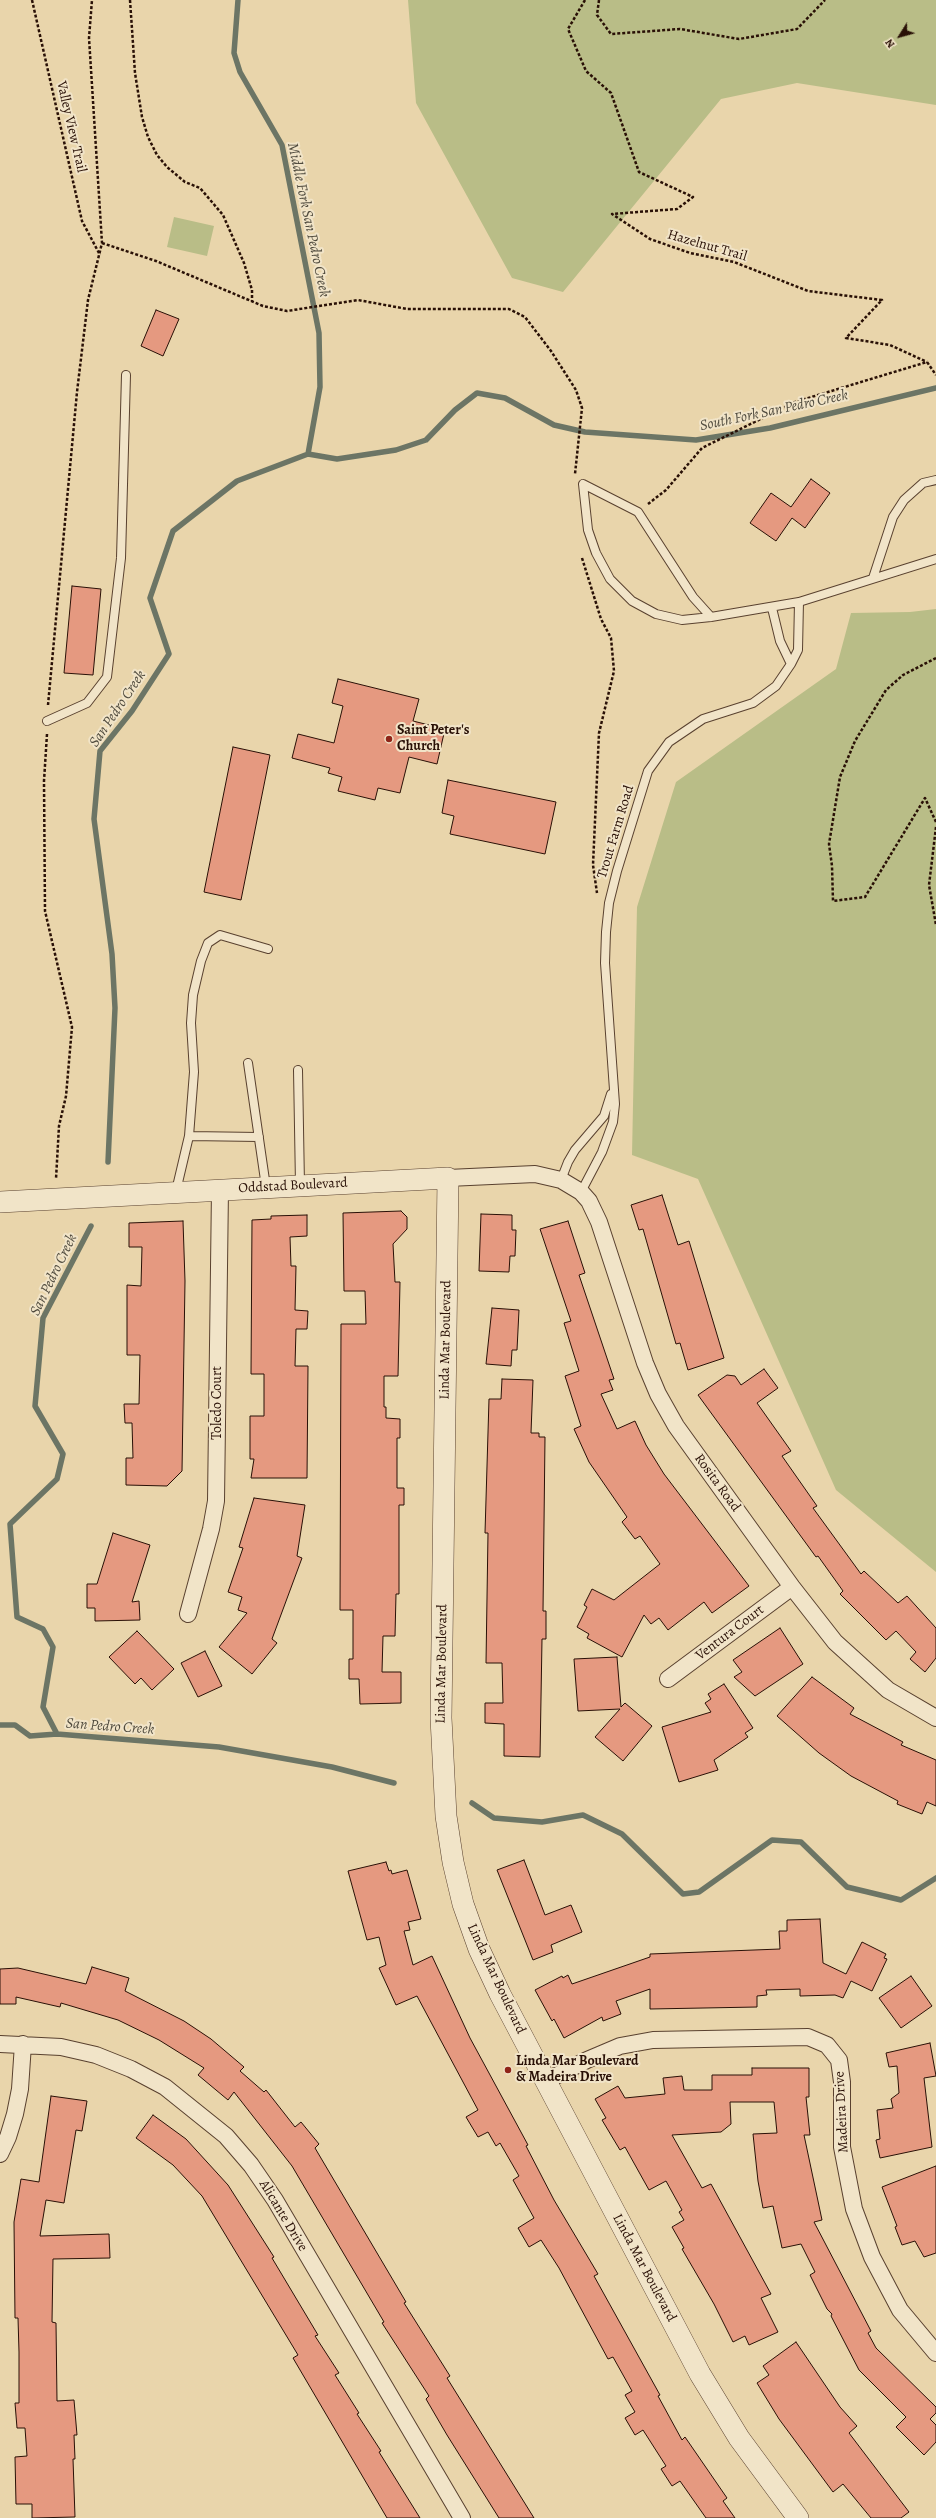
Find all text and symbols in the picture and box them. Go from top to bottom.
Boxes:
north arrow [880,16,920,56]
text: N [882,36,898,51]
street label: Valley View Trail [52,80,90,174]
water label: Middle Fork San Pedro Creek [283,141,333,299]
street label: Hazelnut Trail [665,227,749,265]
water label: South Fork San Pedro Creek [698,387,850,435]
water label: San Pedro Creek [86,667,150,751]
place label: Saint Peter's Church [397,723,469,756]
marker: Saint Peter's Church [384,734,394,744]
street label: Trout Farm Road [594,783,638,881]
street label: Oddstad Boulevard [238,1175,348,1197]
water label: San Pedro Creek [26,1231,82,1319]
street label: Linda Mar Boulevard [437,1280,455,1400]
street label: Toledo Court [210,1366,226,1440]
street label: Rosita Road [690,1451,744,1515]
street label: Ventura Court [693,1602,767,1664]
street label: Linda Mar Boulevard [433,1604,451,1724]
water label: San Pedro Creek [65,1715,155,1739]
street label: Linda Mar Boulevard [463,1921,529,2037]
place label: Linda Mar Boulevard & Madeira Drive [516,2054,639,2086]
marker: Linda Mar Boulevard & Madeira Drive [503,2065,513,2075]
street label: Madeira Drive [831,2071,853,2153]
street label: Alicante Drive [255,2177,311,2255]
street label: Linda Mar Boulevard [609,2211,679,2325]

